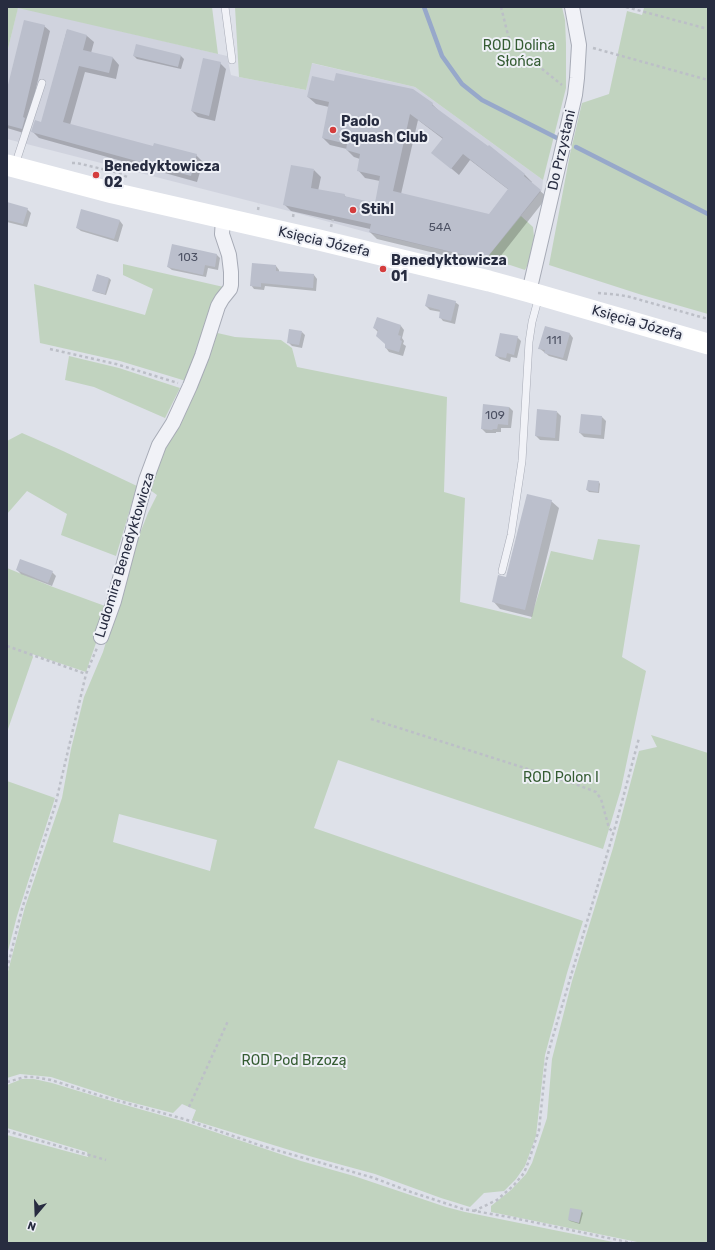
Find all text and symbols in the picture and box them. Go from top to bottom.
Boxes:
park label: ROD Dolina Słońca [483,38,555,70]
street label: Do Przystani [545,108,579,192]
place label: Paolo Squash Club [341,114,428,146]
marker: Paolo Squash Club [328,125,338,135]
place label: Benedyktowicza 02 [104,159,220,192]
marker: Benedyktowicza 02 [91,170,101,180]
place label: Stihl [361,202,394,218]
marker: Stihl [348,205,358,215]
house number: 54A [429,221,451,235]
street label: Księcia Józefa [277,223,371,261]
house number: 103 [178,251,198,265]
place label: Benedyktowicza 01 [391,253,507,286]
marker: Benedyktowicza 01 [378,264,388,274]
street label: Księcia Józefa [590,302,684,344]
house number: 111 [546,334,562,348]
house number: 109 [485,409,505,423]
street label: Ludomira Benedyktowicza [92,470,158,640]
park label: ROD Polon I [523,770,599,786]
park label: ROD Pod Brzozą [242,1053,346,1069]
north arrow [16,1194,56,1234]
text: N [26,1218,38,1233]

